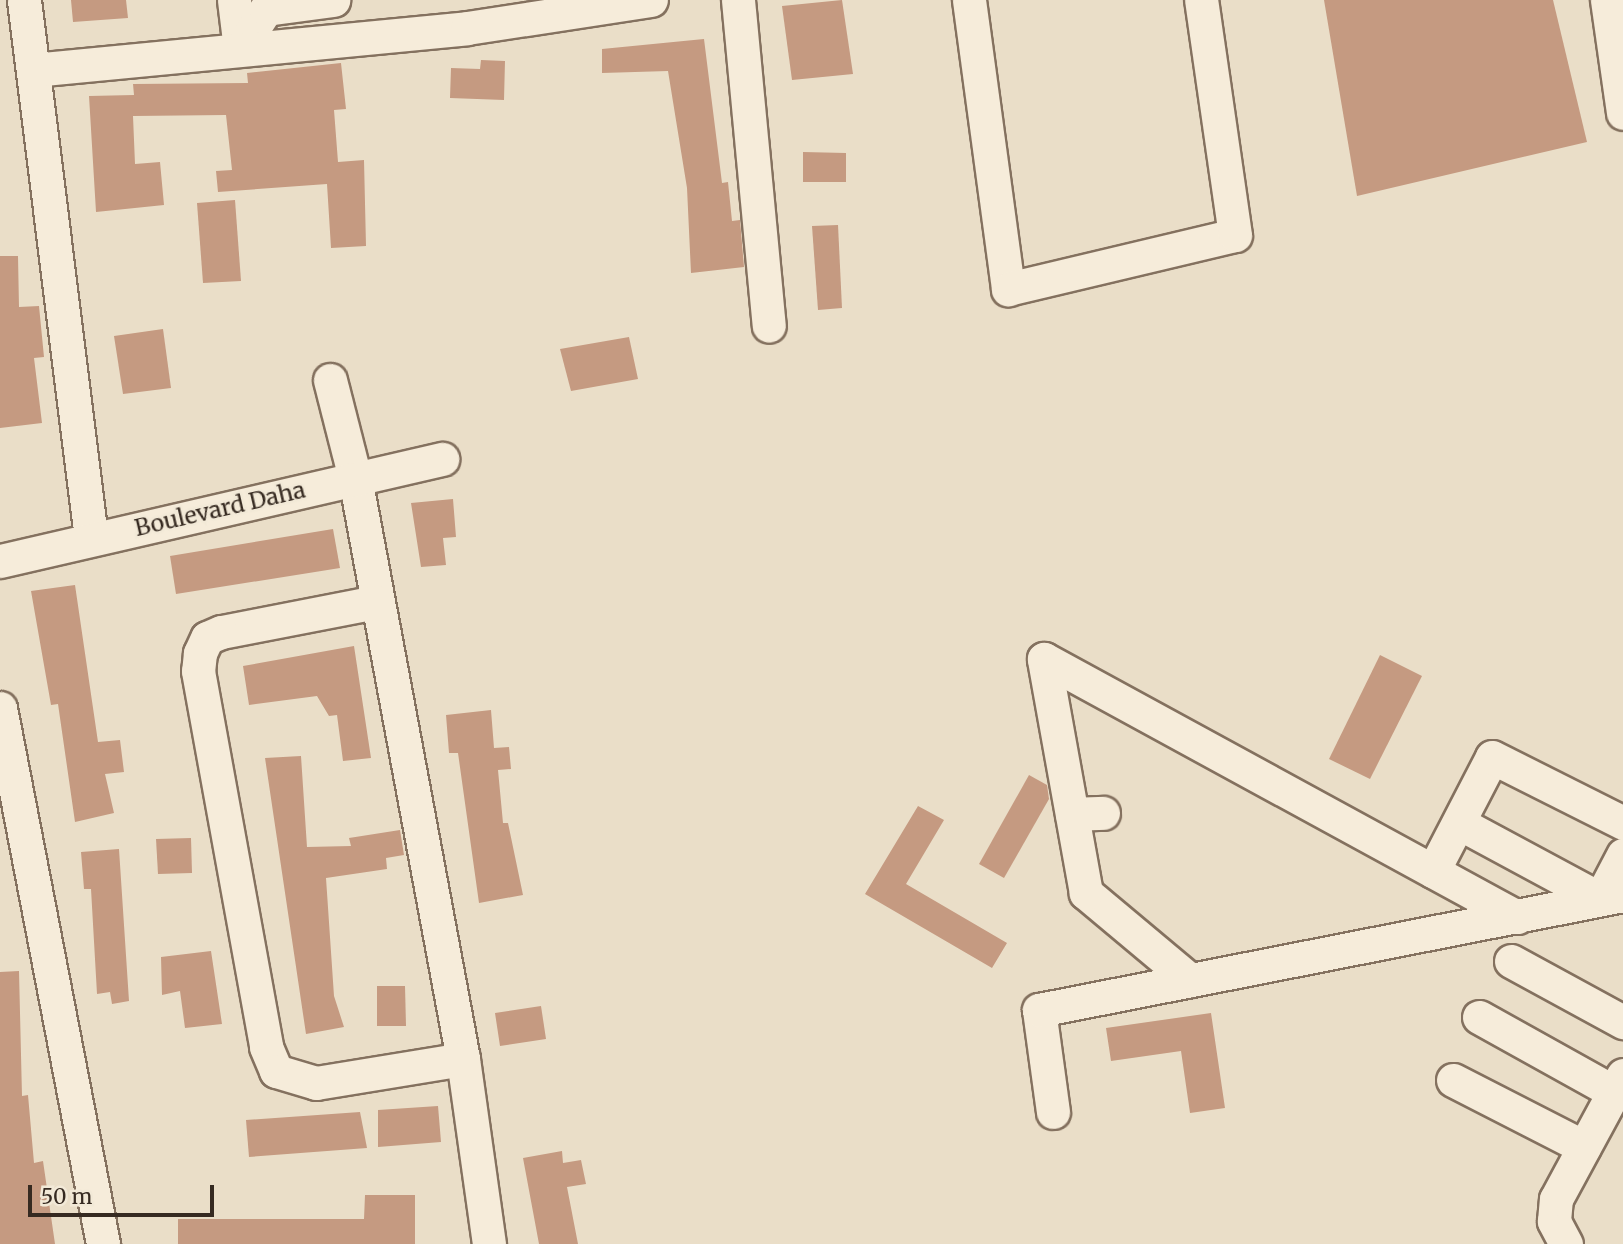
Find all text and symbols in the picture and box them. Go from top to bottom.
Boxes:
street label: Boulevard Daha [132,476,308,542]
scale bar [32,1170,217,1214]
text: 50 m [41,1183,92,1210]

